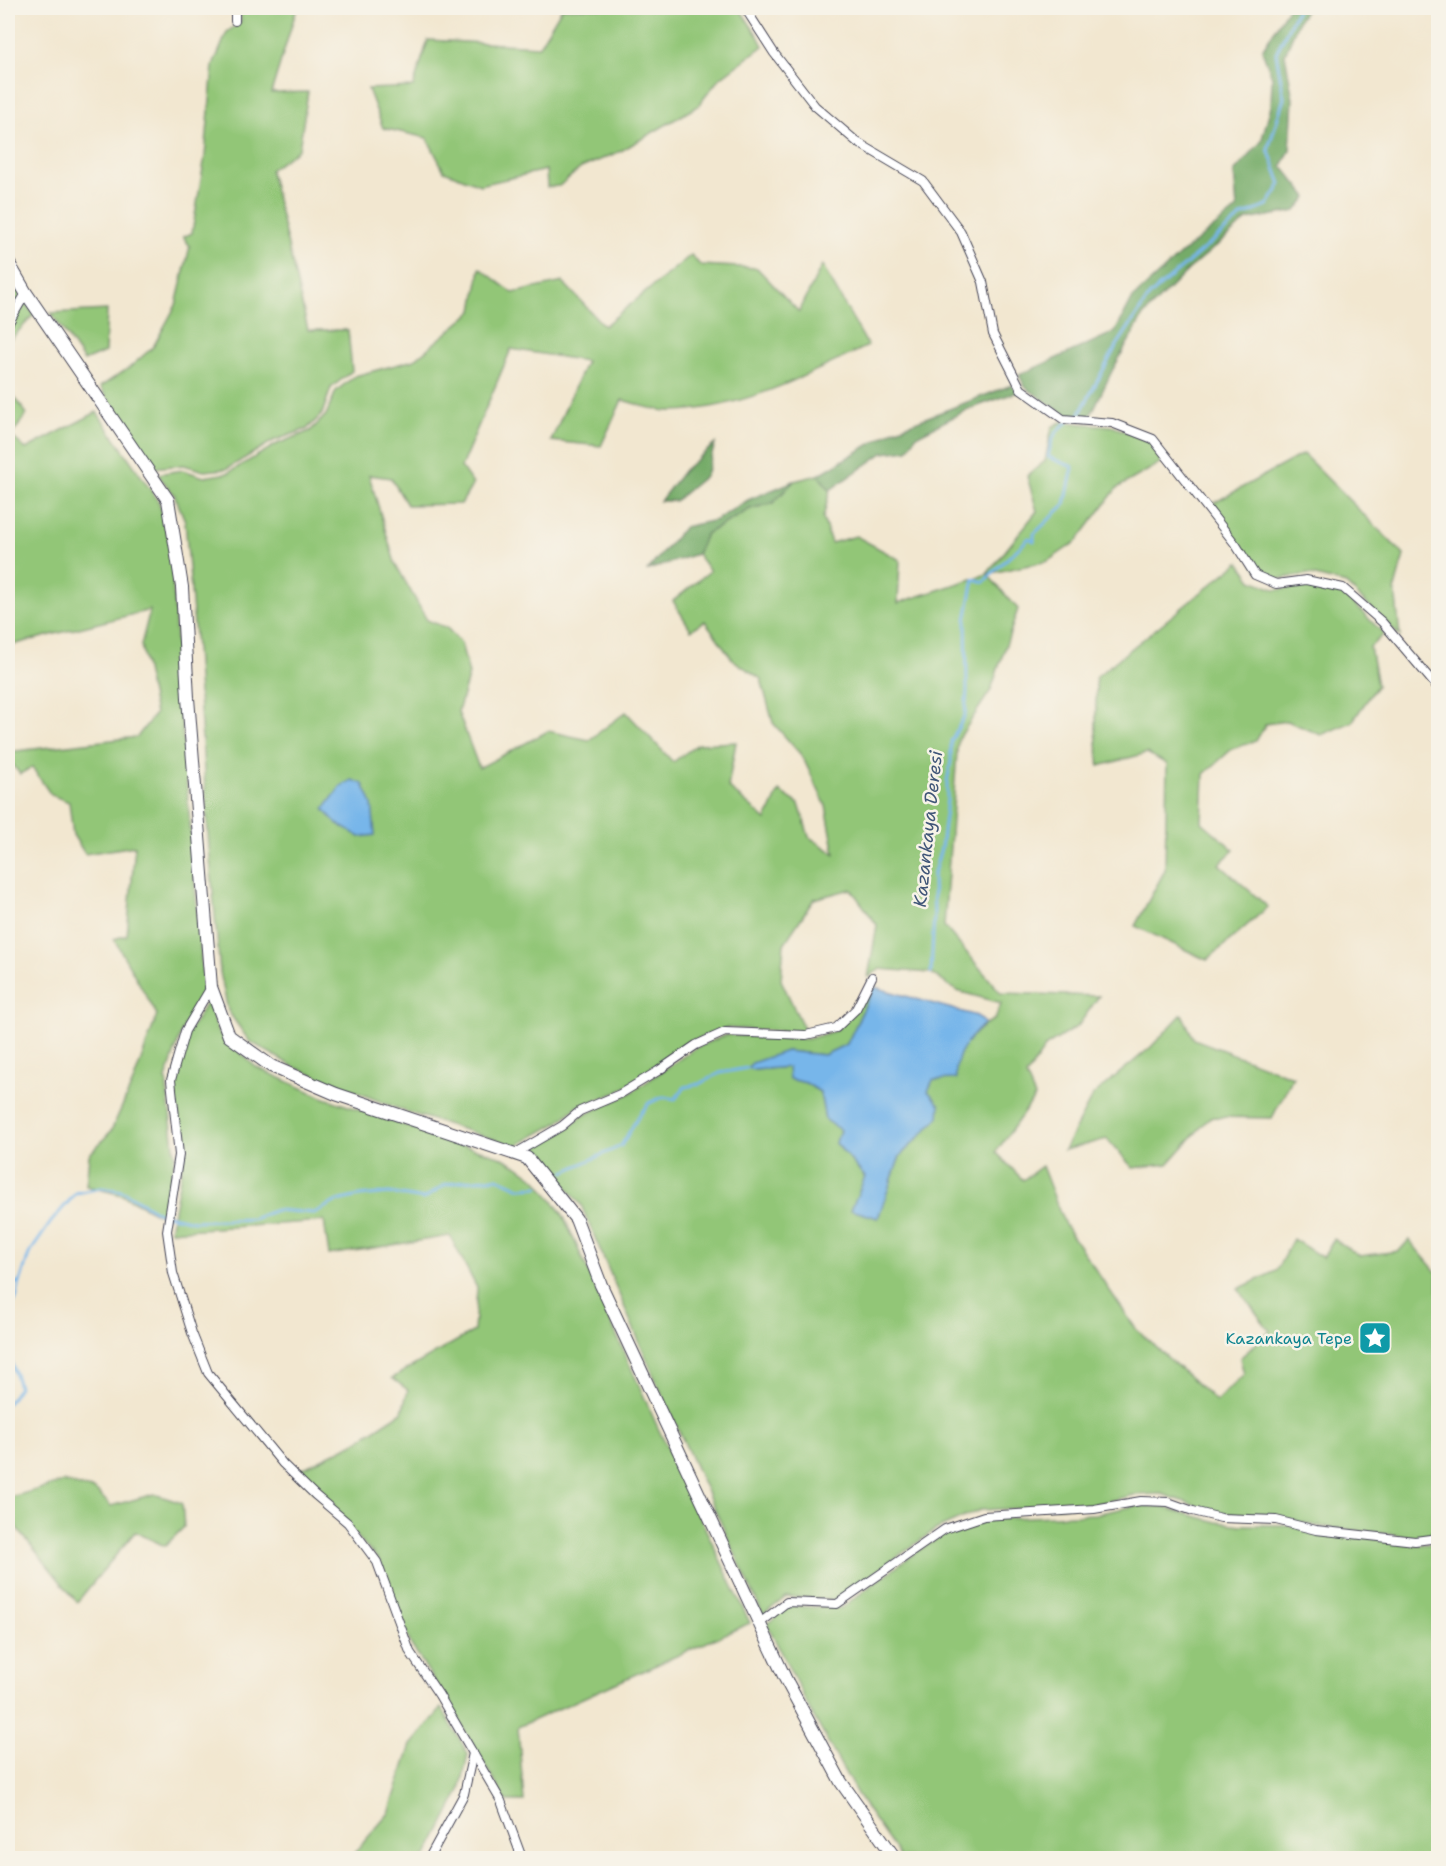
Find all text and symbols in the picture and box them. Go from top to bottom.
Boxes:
water label: Kazankaya Deresi [908,749,948,908]
place icon: Kazankaya Tepe [1357,1320,1393,1356]
place label: Kazankaya Tepe [1225,1328,1352,1349]

